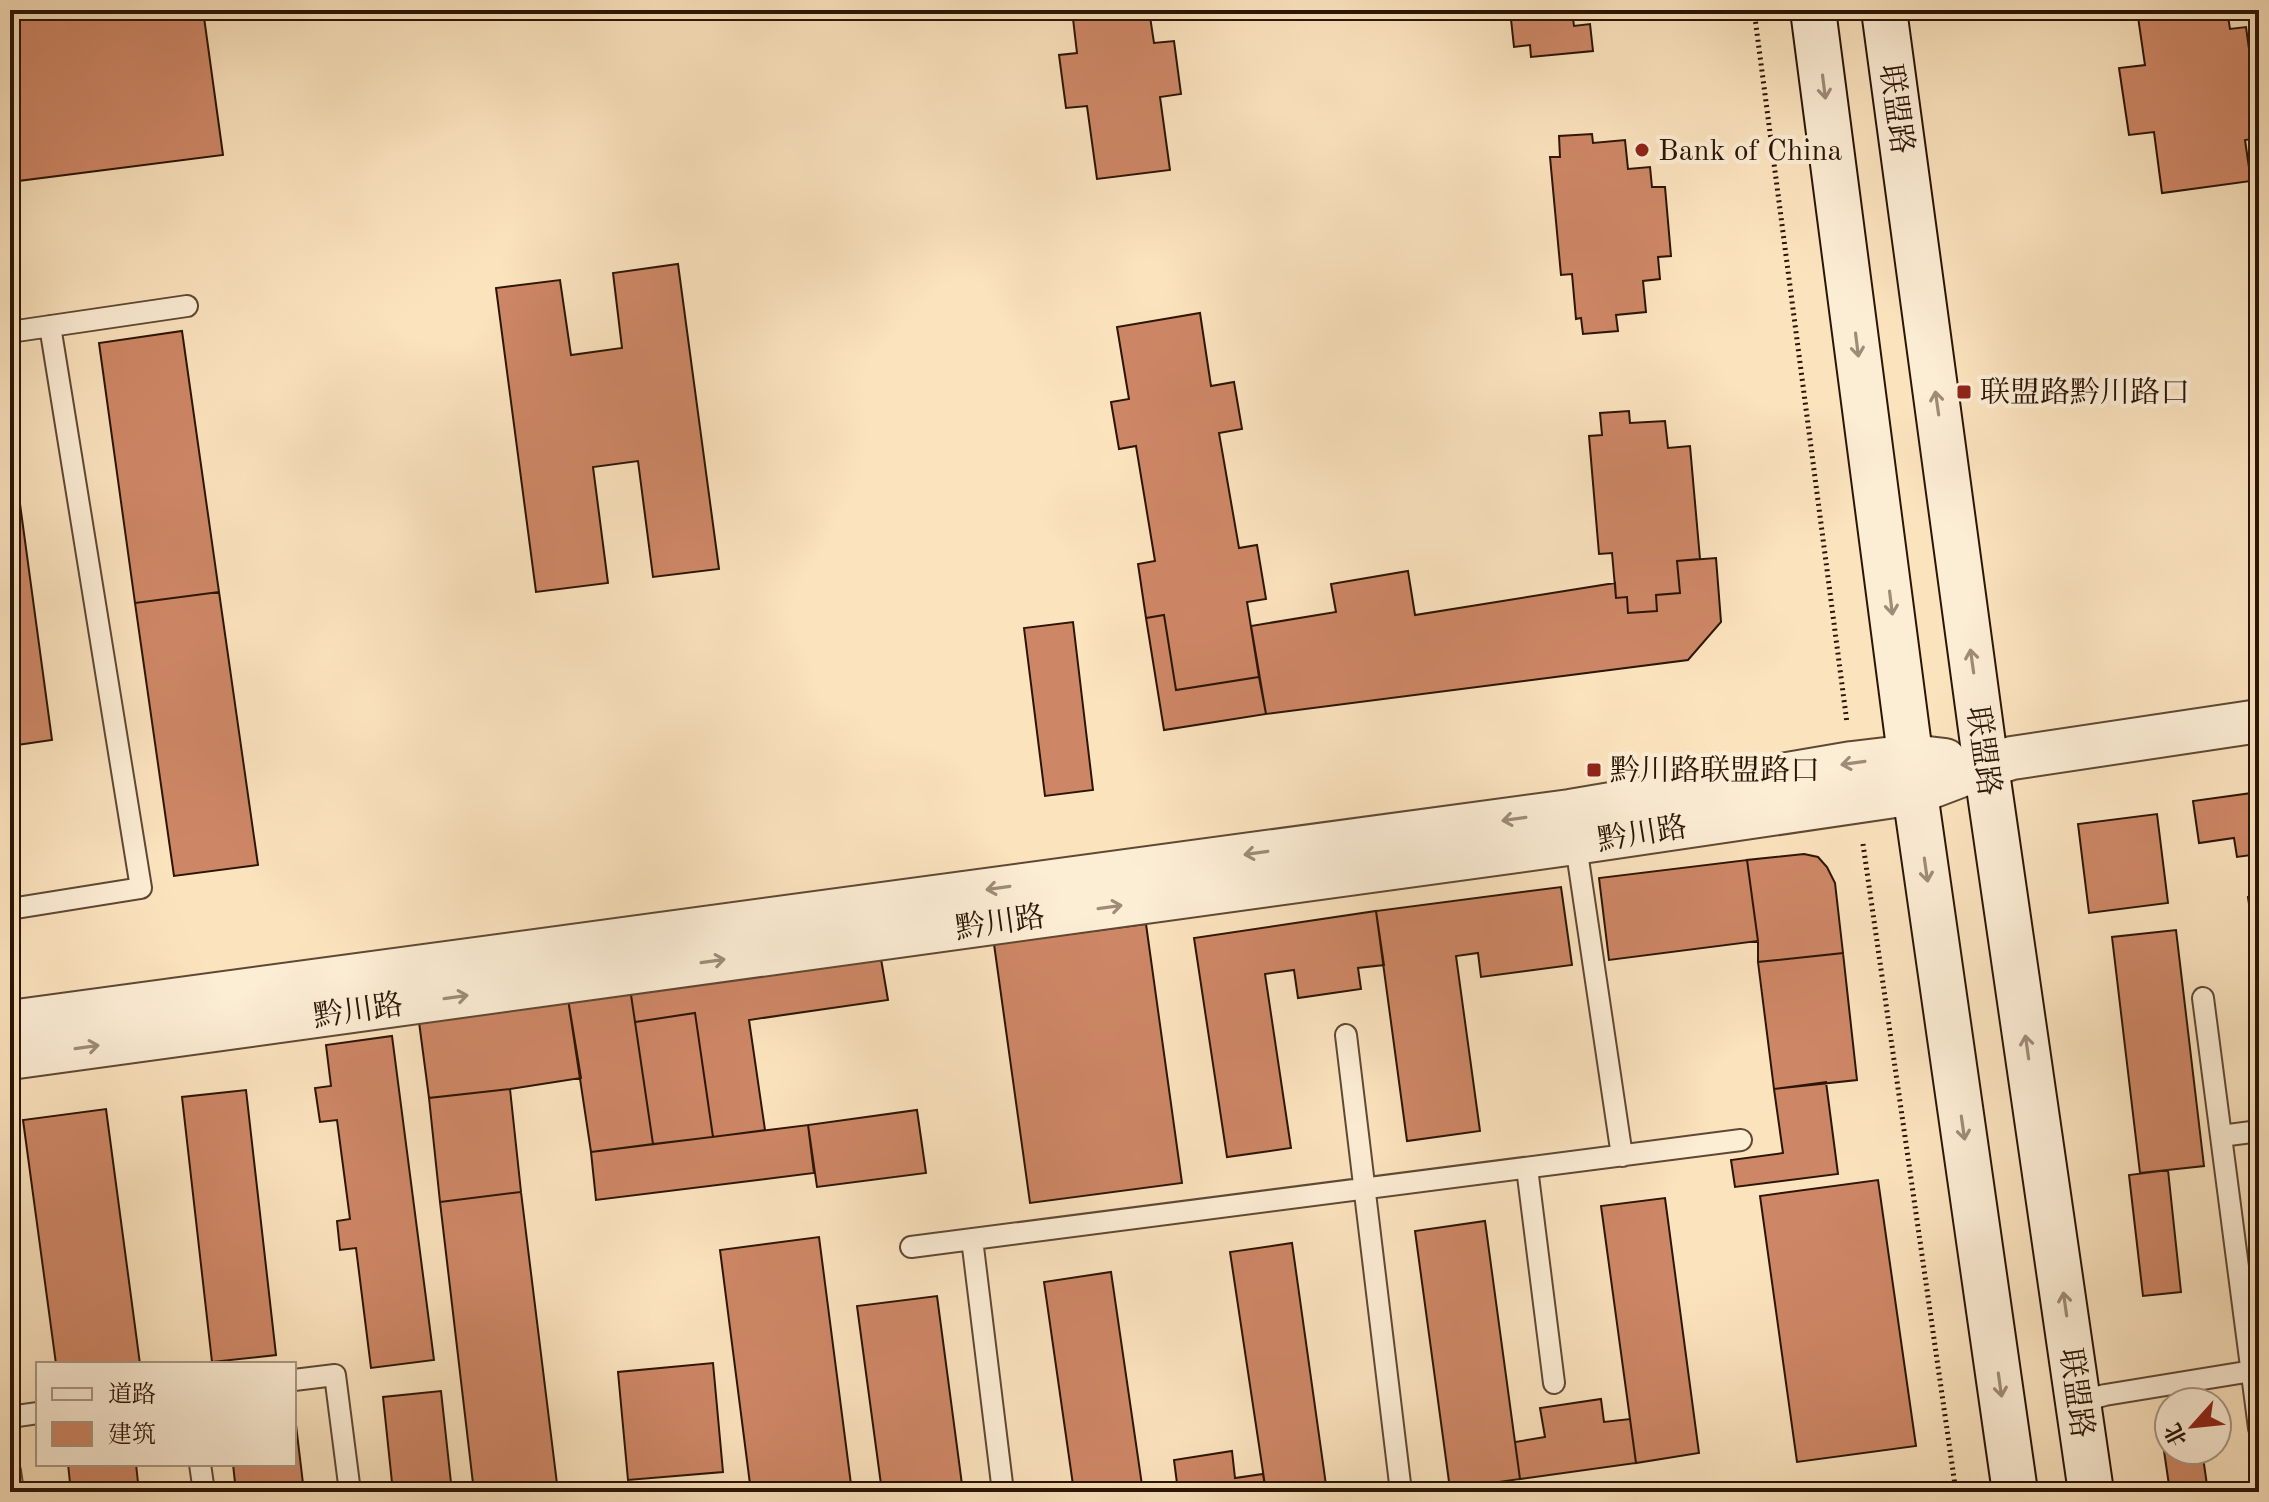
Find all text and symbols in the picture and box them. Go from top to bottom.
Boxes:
street label: 联盟路 [1874,62,1919,156]
one-way arrow [1816,73,1831,100]
place label: Bank of China [1658,137,1843,167]
marker: Bank of China [1633,141,1651,159]
one-way arrow [1850,332,1865,357]
place label: 联盟路黔川路口 [1980,376,2190,409]
marker: 联盟路黔川路口 [1955,383,1973,401]
one-way arrow [1929,391,1944,416]
one-way arrow [1883,589,1898,616]
one-way arrow [1964,649,1979,674]
street label: 联盟路 [1961,704,2006,798]
place label: 黔川路联盟路口 [1610,754,1820,787]
one-way arrow [1841,756,1866,771]
marker: 黔川路联盟路口 [1585,761,1603,779]
street label: 黔川路 [1595,810,1689,857]
one-way arrow [1501,811,1528,826]
one-way arrow [1243,846,1270,861]
one-way arrow [1919,857,1934,883]
one-way arrow [986,881,1012,896]
one-way arrow [1097,899,1122,914]
street label: 黔川路 [953,900,1047,945]
one-way arrow [700,953,726,968]
street label: 黔川路 [311,988,405,1033]
one-way arrow [443,989,468,1004]
one-way arrow [2019,1034,2034,1060]
one-way arrow [74,1039,99,1054]
one-way arrow [1956,1115,1971,1140]
one-way arrow [2057,1292,2072,1317]
street label: 联盟路 [2054,1346,2099,1440]
legend [36,1362,296,1466]
one-way arrow [1993,1372,2008,1397]
text: 道路 [108,1381,156,1408]
north arrow [2153,1386,2233,1466]
text: 北 [2161,1419,2192,1449]
text: 建筑 [108,1421,156,1448]

